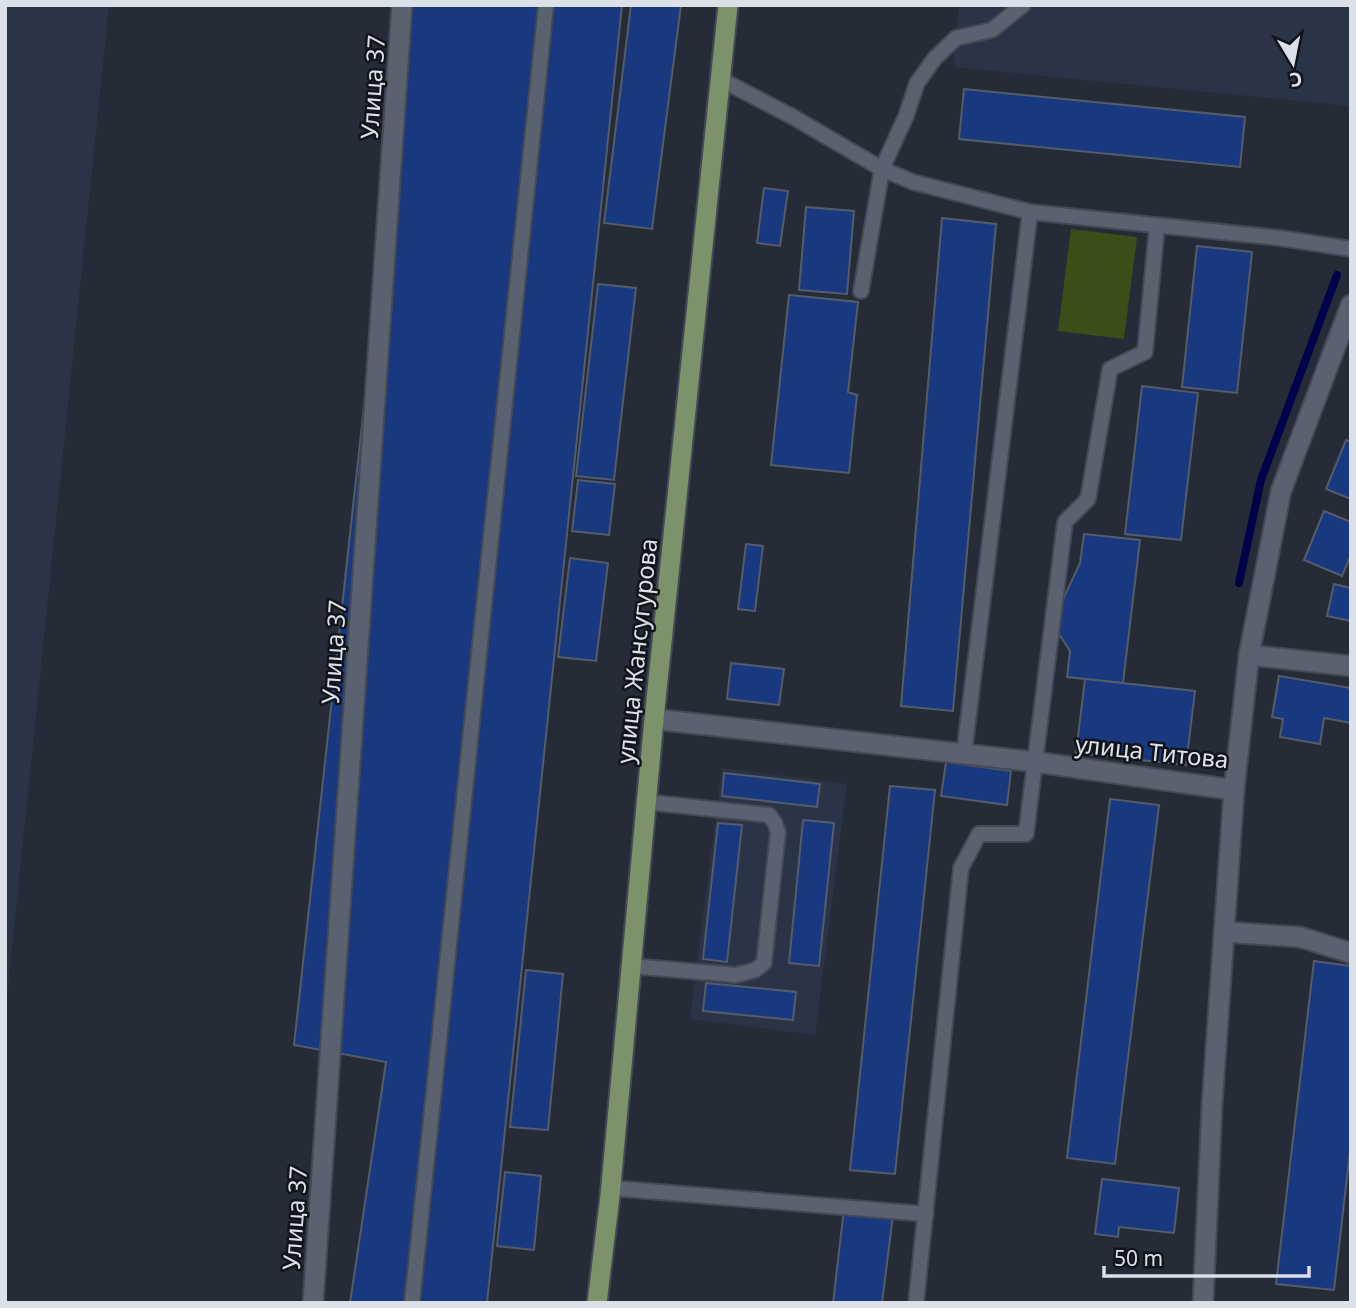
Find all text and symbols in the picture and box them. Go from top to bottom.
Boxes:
north arrow [1258,28,1328,98]
street label: Улица 37 [352,34,392,140]
text: С [1288,66,1304,94]
street label: улица Жансугурова [608,537,664,765]
street label: Улица 37 [313,599,353,705]
street label: улица Титова [1074,727,1230,775]
street label: Улица 37 [274,1165,314,1271]
scale bar [1104,1234,1309,1278]
text: 50 m [1114,1244,1163,1272]

